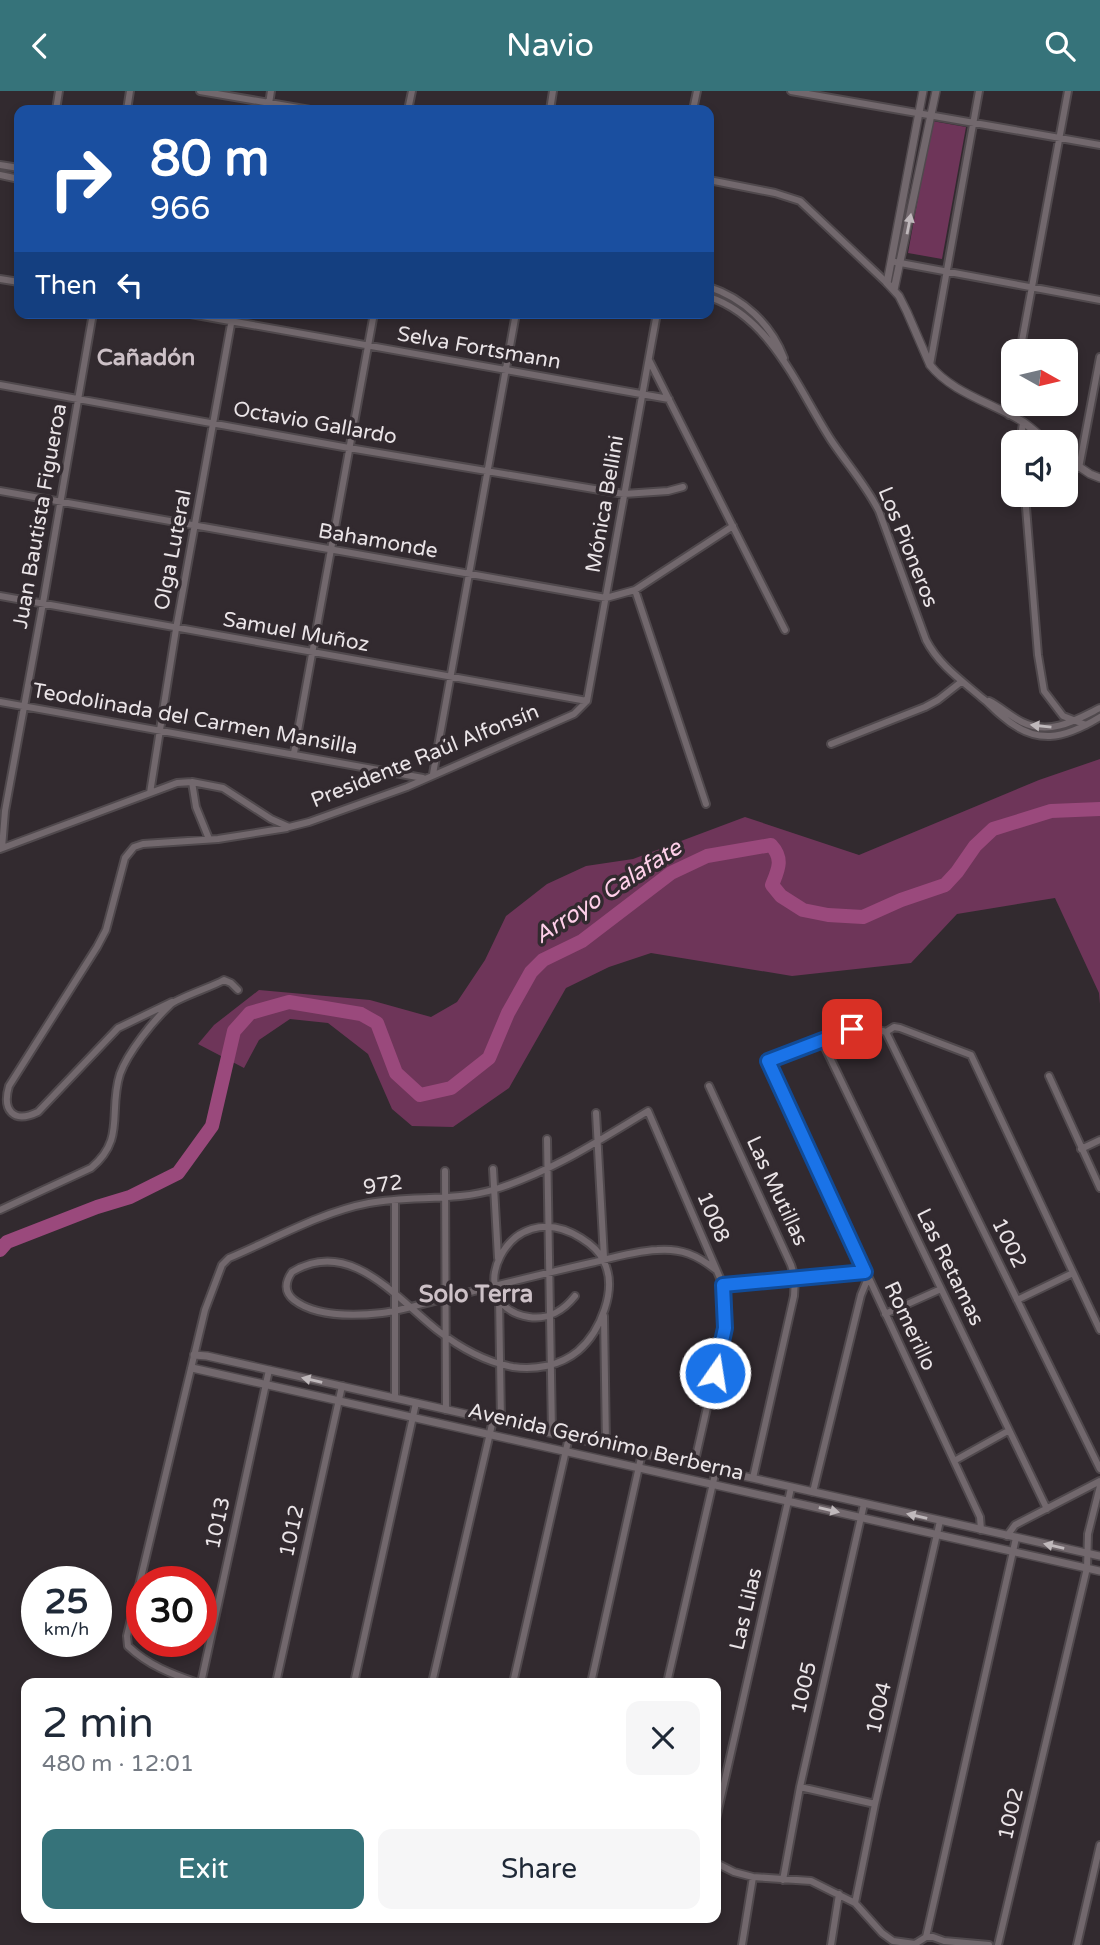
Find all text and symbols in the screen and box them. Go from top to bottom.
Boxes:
icon: back [21,27,59,65]
text: Navio [506,27,594,65]
icon: search [1041,27,1079,65]
text: 80 m [150,130,269,189]
icon: right [35,133,126,224]
text: 966 [150,190,210,228]
one-way arrow [904,213,915,235]
icon: left [111,266,149,304]
text: Then [35,270,97,301]
street label: Selva Fortsmann [395,321,563,375]
north arrow [1001,339,1078,417]
map controls [1001,339,1078,507]
district label: Cañadón [97,344,195,372]
street label: Octavio Gallardo [231,396,399,450]
street label: Juan Bautista Figueroa [8,401,72,631]
button: sound [1001,430,1078,507]
street label: Mónica Bellini [581,433,629,575]
street label: Los Pioneros [873,483,943,611]
street label: Olga Luteral [149,488,197,612]
street label: Bahamonde [316,518,440,564]
street label: Samuel Muñoz [221,607,371,657]
street label: Teodolinada del Carmen Mansilla [30,678,360,760]
street label: Presidente Raúl Alfonsín [307,699,543,813]
one-way arrow [1030,720,1052,731]
water label: Arroyo Calafate [529,833,689,950]
pin [822,999,882,1059]
icon: arrive [833,1010,871,1048]
street label: Las Mutillas [741,1132,813,1250]
street label: 972 [362,1170,404,1200]
street label: 1008 [691,1188,735,1246]
street label: Las Retamas [911,1204,989,1330]
street label: 1002 [986,1214,1032,1272]
street label: Romerillo [879,1277,941,1375]
district label: Solo Terra [419,1280,533,1309]
position arrow [678,1336,752,1410]
one-way arrow [301,1374,323,1385]
street label: Avenida Gerónimo Berberna [466,1398,746,1486]
street label: 1013 [200,1495,236,1551]
street label: 1012 [274,1503,310,1559]
one-way arrow [818,1505,840,1516]
one-way arrow [906,1510,928,1521]
one-way arrow [1043,1540,1065,1551]
street label: Las Lilas [724,1565,768,1653]
speed limit sign: 30 [126,1566,217,1657]
text: 25 [45,1581,88,1623]
text: km/h [44,1618,89,1640]
street label: 1005 [786,1659,822,1717]
street label: 1004 [861,1679,897,1737]
text: 2 min [42,1698,154,1749]
button: close [626,1701,700,1775]
text: 480 m · 12:01 [42,1750,194,1778]
street label: 1002 [993,1785,1029,1843]
button: Exit [42,1829,364,1909]
button: Share [378,1829,700,1909]

